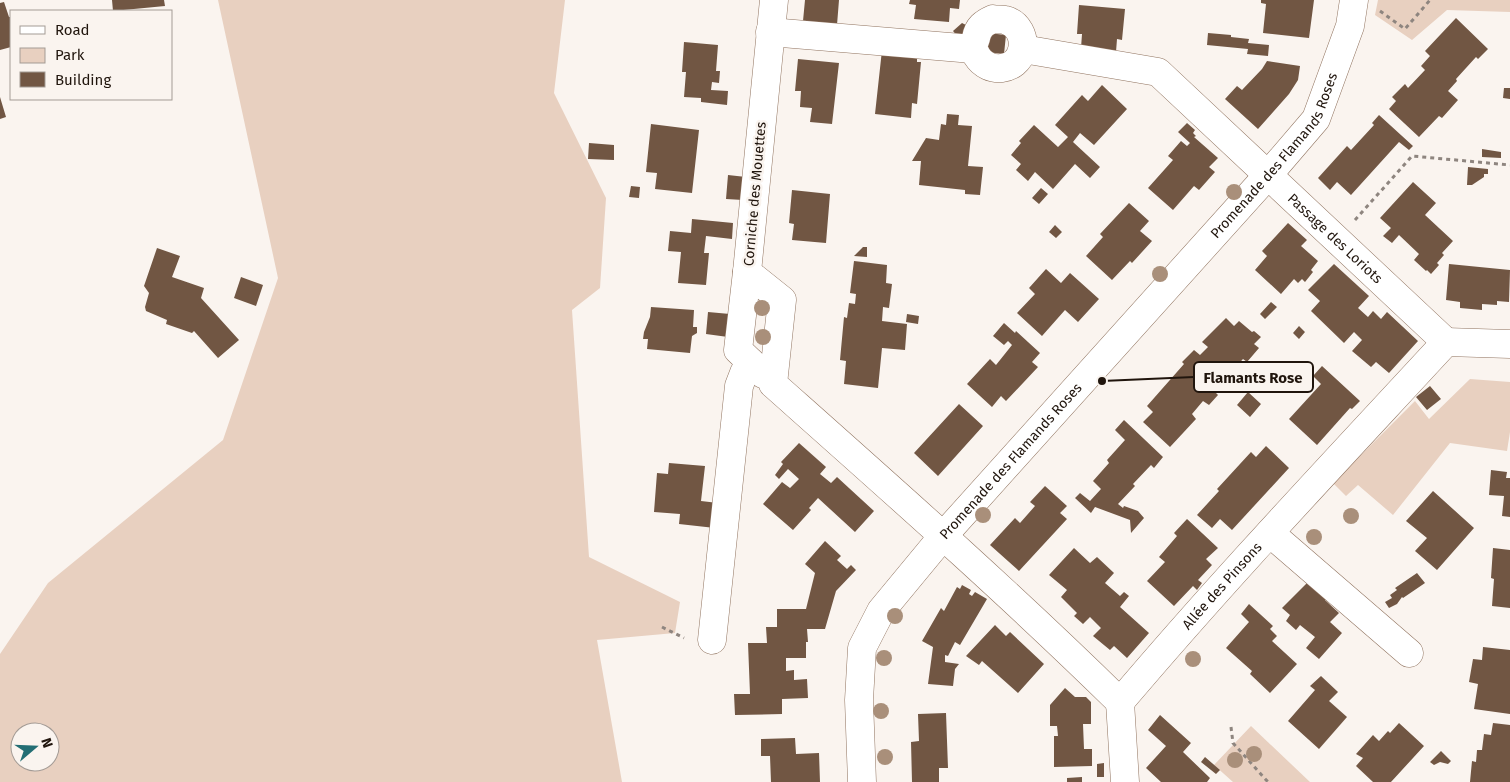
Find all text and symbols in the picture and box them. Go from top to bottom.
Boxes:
legend [10,10,172,100]
text: Road [55,21,90,39]
text: Park [55,46,85,64]
street label: Promenade des Flamands Roses [1207,70,1341,242]
text: Building [55,71,111,89]
street label: Corniche des Mouettes [740,121,770,267]
street label: Passage des Loriots [1284,190,1387,287]
callout: Flamants Rose [1194,362,1313,392]
text: Flamants Rose [1203,369,1303,387]
street label: Promenade des Flamands Roses [936,379,1086,543]
street label: Allée des Pinsons [1178,538,1266,633]
north arrow [10,722,60,772]
text: N [37,736,56,750]

